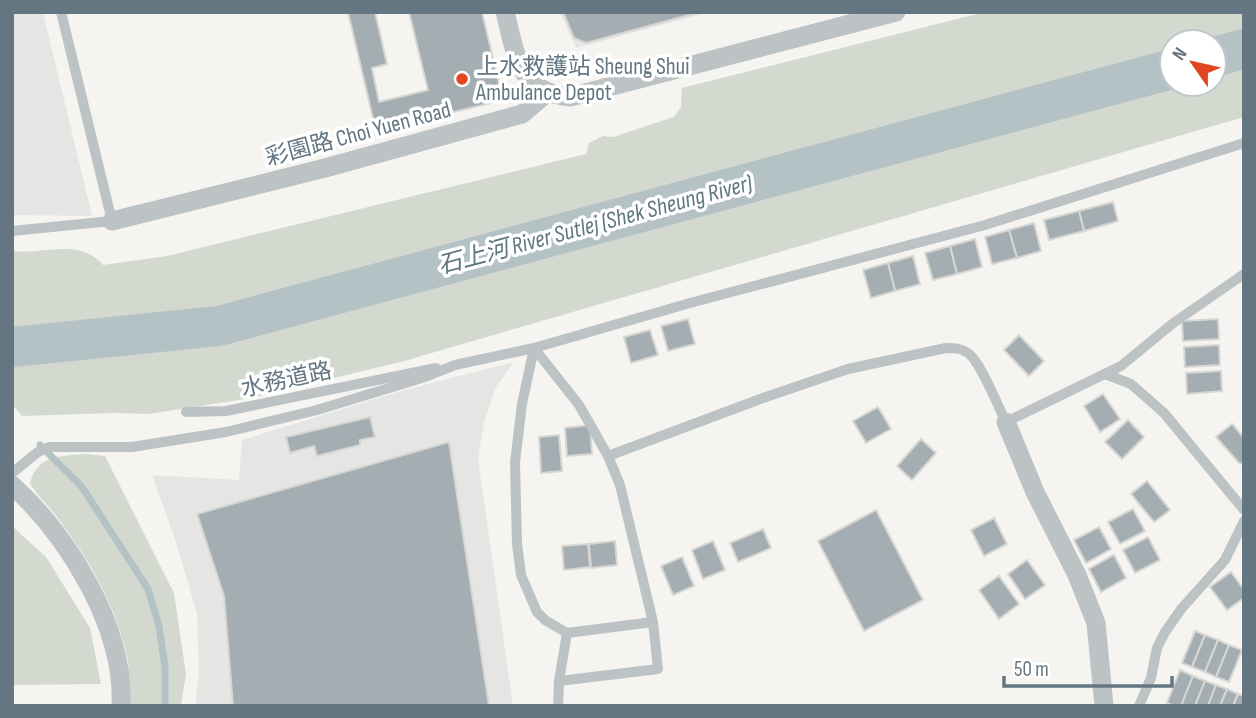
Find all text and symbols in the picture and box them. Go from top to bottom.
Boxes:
north arrow [1158,28,1228,98]
text: N [1168,44,1193,65]
place label: 上水救護站 Sheung Shui Ambulance Depot [475,53,689,107]
marker: 上水救護站 Sheung Shui Ambulance Depot [454,71,470,87]
street label: 彩園路 Choi Yuen Road [263,96,454,172]
water label: 石上河 River Sutlej (Shek Sheung River) [435,168,756,280]
street label: 水務道路 [238,357,334,403]
scale bar [1004,644,1172,688]
text: 50 m [1014,657,1049,682]

